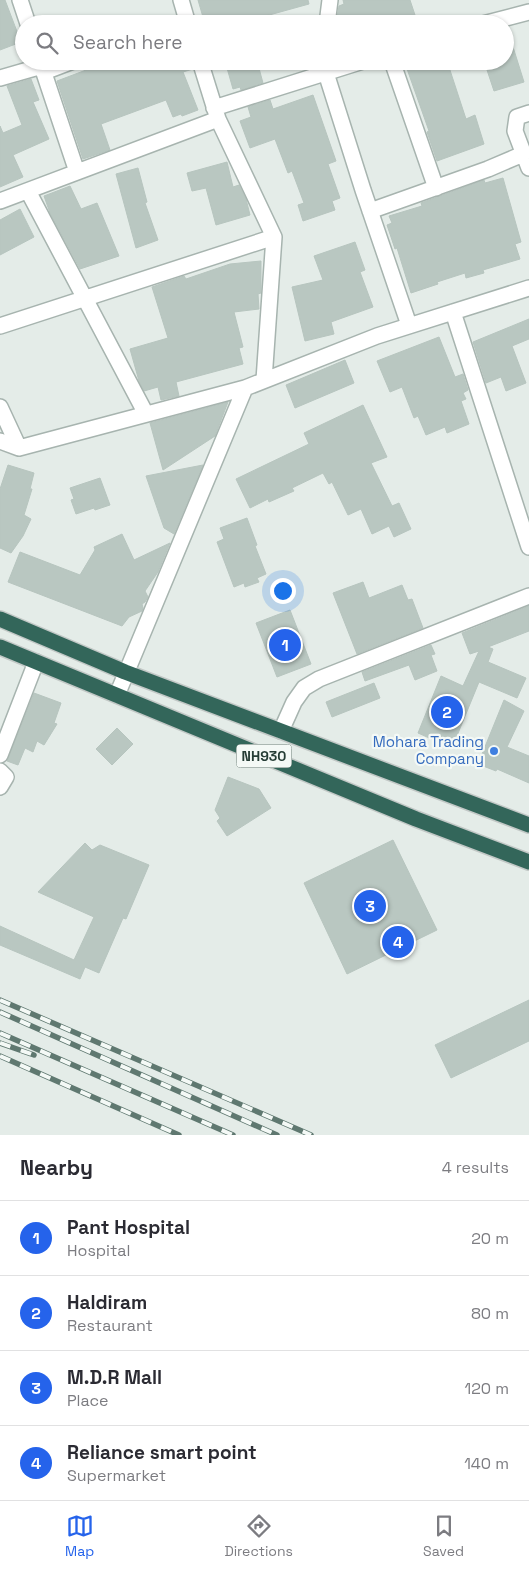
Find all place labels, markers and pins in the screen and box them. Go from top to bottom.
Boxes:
pin: 1 [269,626,301,664]
pin: 2 [431,693,463,731]
place label: Mohara Trading Company [373,732,484,768]
marker: Mohara Trading Company [488,745,500,757]
pin: 3 [354,887,386,925]
pin: 4 [382,923,414,961]

